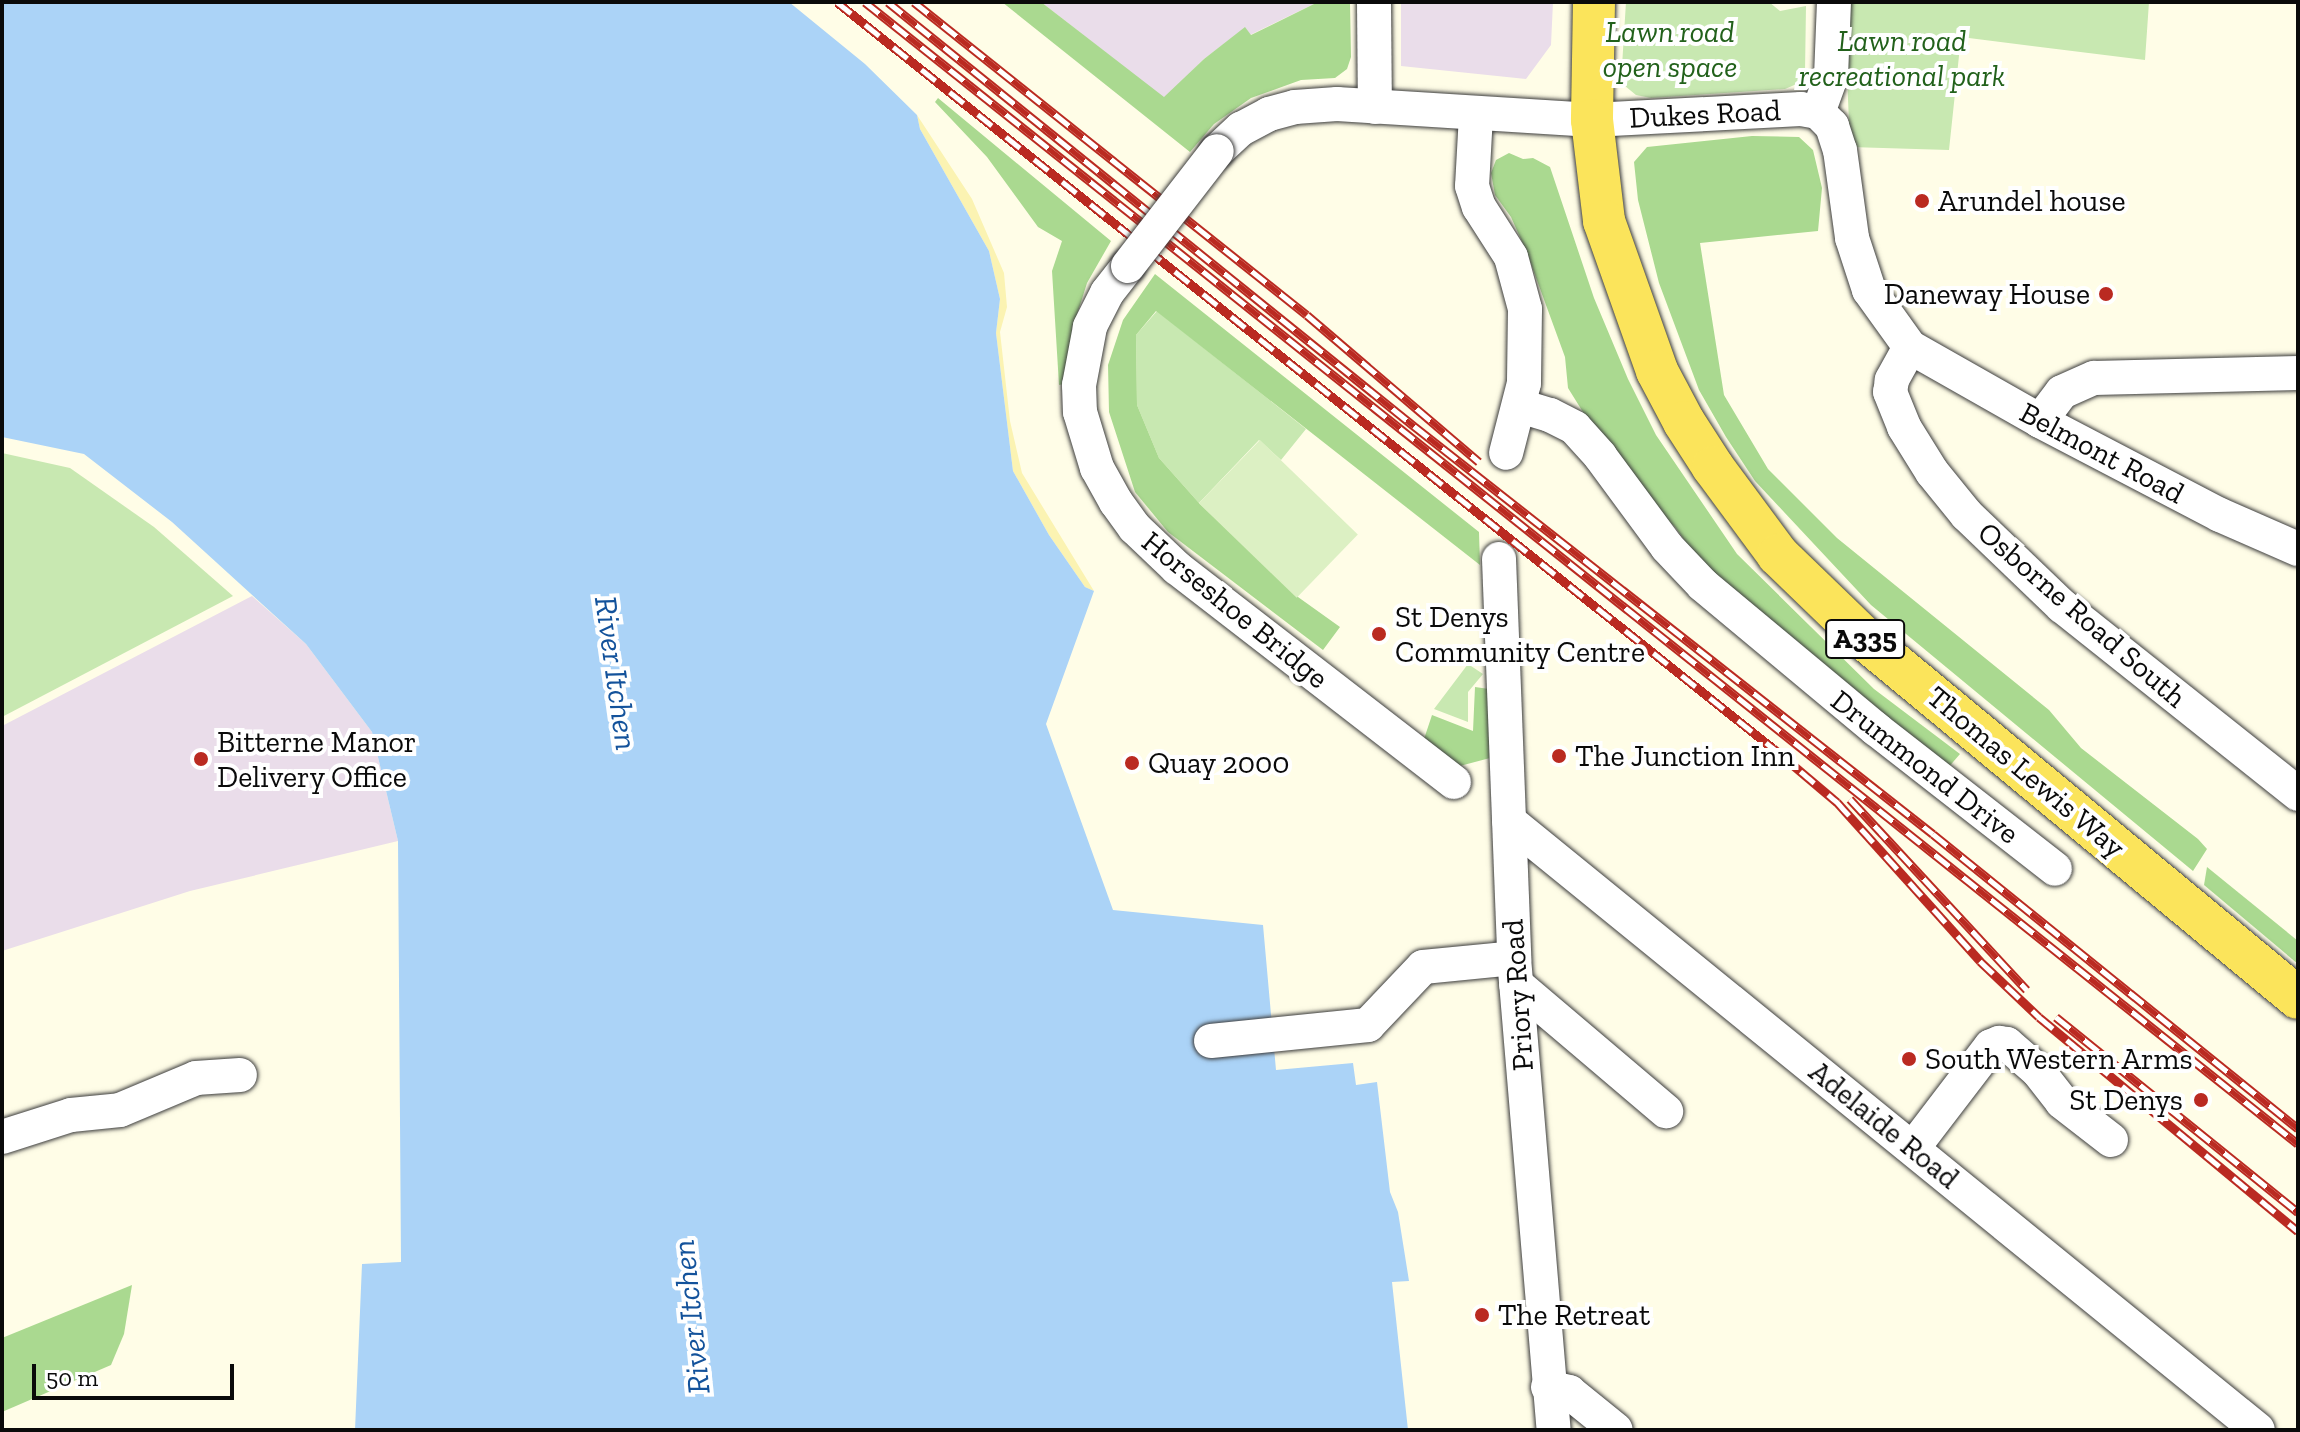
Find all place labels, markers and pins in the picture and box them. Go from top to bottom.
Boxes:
place label: Arundel house [1938,183,2126,219]
marker: Arundel house [1913,192,1931,210]
place label: Daneway House [1883,276,2090,312]
marker: Daneway House [2097,285,2115,303]
place label: St Denys Community Centre [1395,599,1646,670]
marker: St Denys Community Centre [1370,625,1388,643]
place label: Bitterne Manor Delivery Office [217,724,416,794]
place label: The Junction Inn [1575,738,1795,774]
place label: Quay 2000 [1148,745,1290,781]
marker: The Junction Inn [1550,747,1568,765]
marker: Bitterne Manor Delivery Office [192,750,210,768]
marker: Quay 2000 [1123,754,1141,772]
place label: South Western Arms [1925,1041,2195,1077]
marker: South Western Arms [1900,1050,1918,1068]
place label: St Denys [2069,1082,2183,1118]
marker: St Denys [2190,1089,2212,1111]
place label: The Retreat [1498,1297,1650,1333]
marker: The Retreat [1473,1306,1491,1324]

